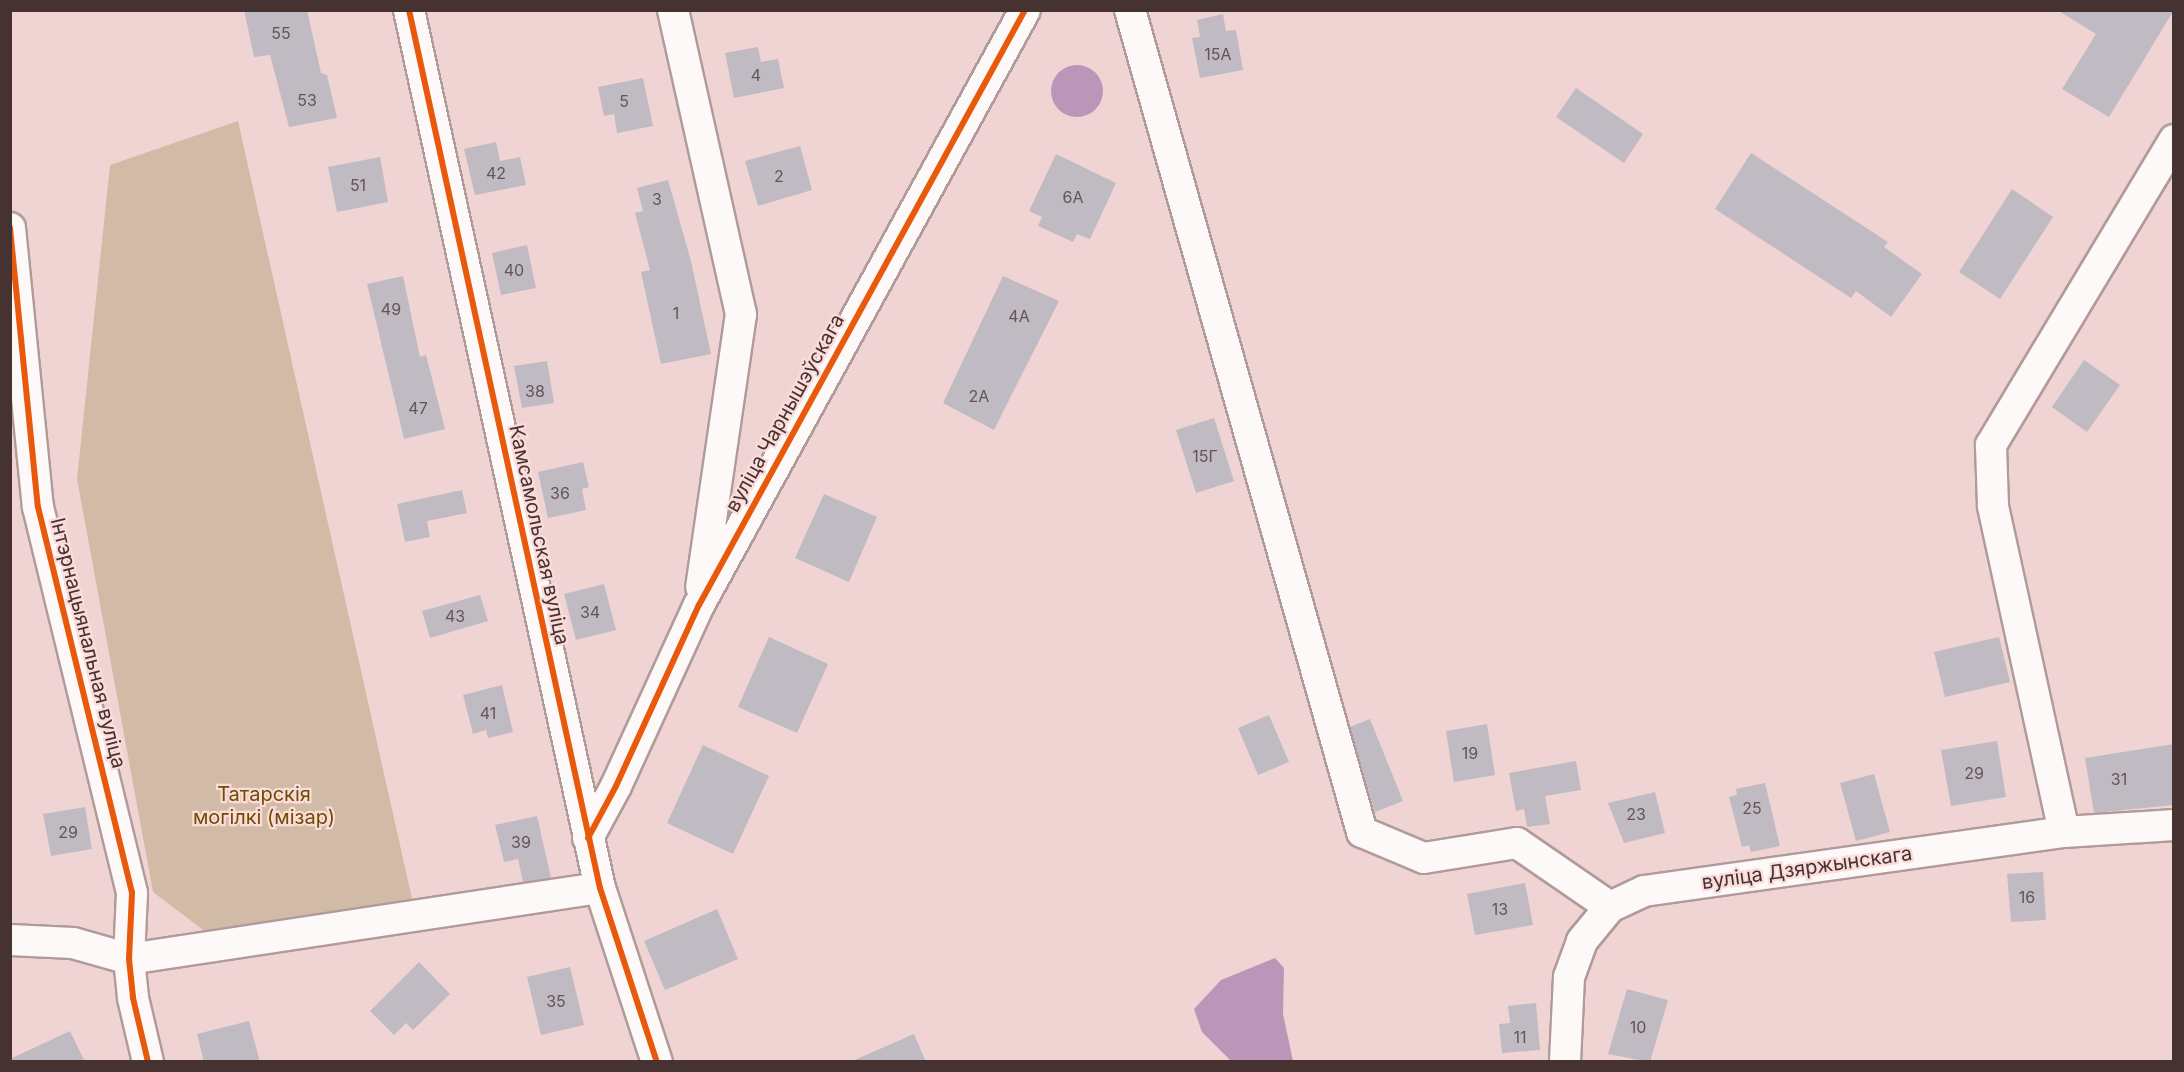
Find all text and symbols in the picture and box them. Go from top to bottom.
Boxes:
house number: 55 [271,23,291,43]
house number: 15А [1204,44,1232,64]
house number: 4 [751,65,761,85]
house number: 53 [297,90,317,110]
house number: 5 [619,91,629,111]
house number: 42 [486,163,506,183]
house number: 2 [774,166,784,186]
house number: 51 [350,175,366,195]
house number: 6А [1063,187,1083,207]
house number: 3 [652,189,662,209]
house number: 40 [504,260,524,280]
house number: 49 [381,299,401,319]
house number: 1 [673,303,679,323]
house number: 4А [1008,306,1030,326]
street label: вуліца Чарнышэўскага [721,310,849,516]
house number: 38 [525,381,545,401]
house number: 2А [969,386,989,406]
house number: 47 [408,398,428,418]
street label: Камсамольская вуліца [504,423,574,647]
house number: 15Г [1192,446,1218,466]
house number: 36 [550,483,570,503]
street label: Інтэрнацыянальная вуліца [45,515,131,771]
house number: 34 [580,602,600,622]
house number: 43 [445,606,465,626]
house number: 41 [480,703,496,723]
house number: 19 [1462,743,1478,763]
house number: 29 [1964,763,1984,783]
house number: 31 [2111,769,2127,789]
park label: Татарскія могілкі (мізар) [193,782,335,829]
house number: 25 [1742,798,1762,818]
house number: 23 [1626,804,1646,824]
house number: 29 [58,822,78,842]
house number: 39 [511,832,531,852]
street label: вуліца Дзяржынскага [1700,841,1914,895]
house number: 16 [2019,887,2035,907]
house number: 13 [1492,899,1508,919]
house number: 35 [546,991,566,1011]
house number: 10 [1630,1017,1646,1037]
house number: 11 [1513,1027,1527,1047]

